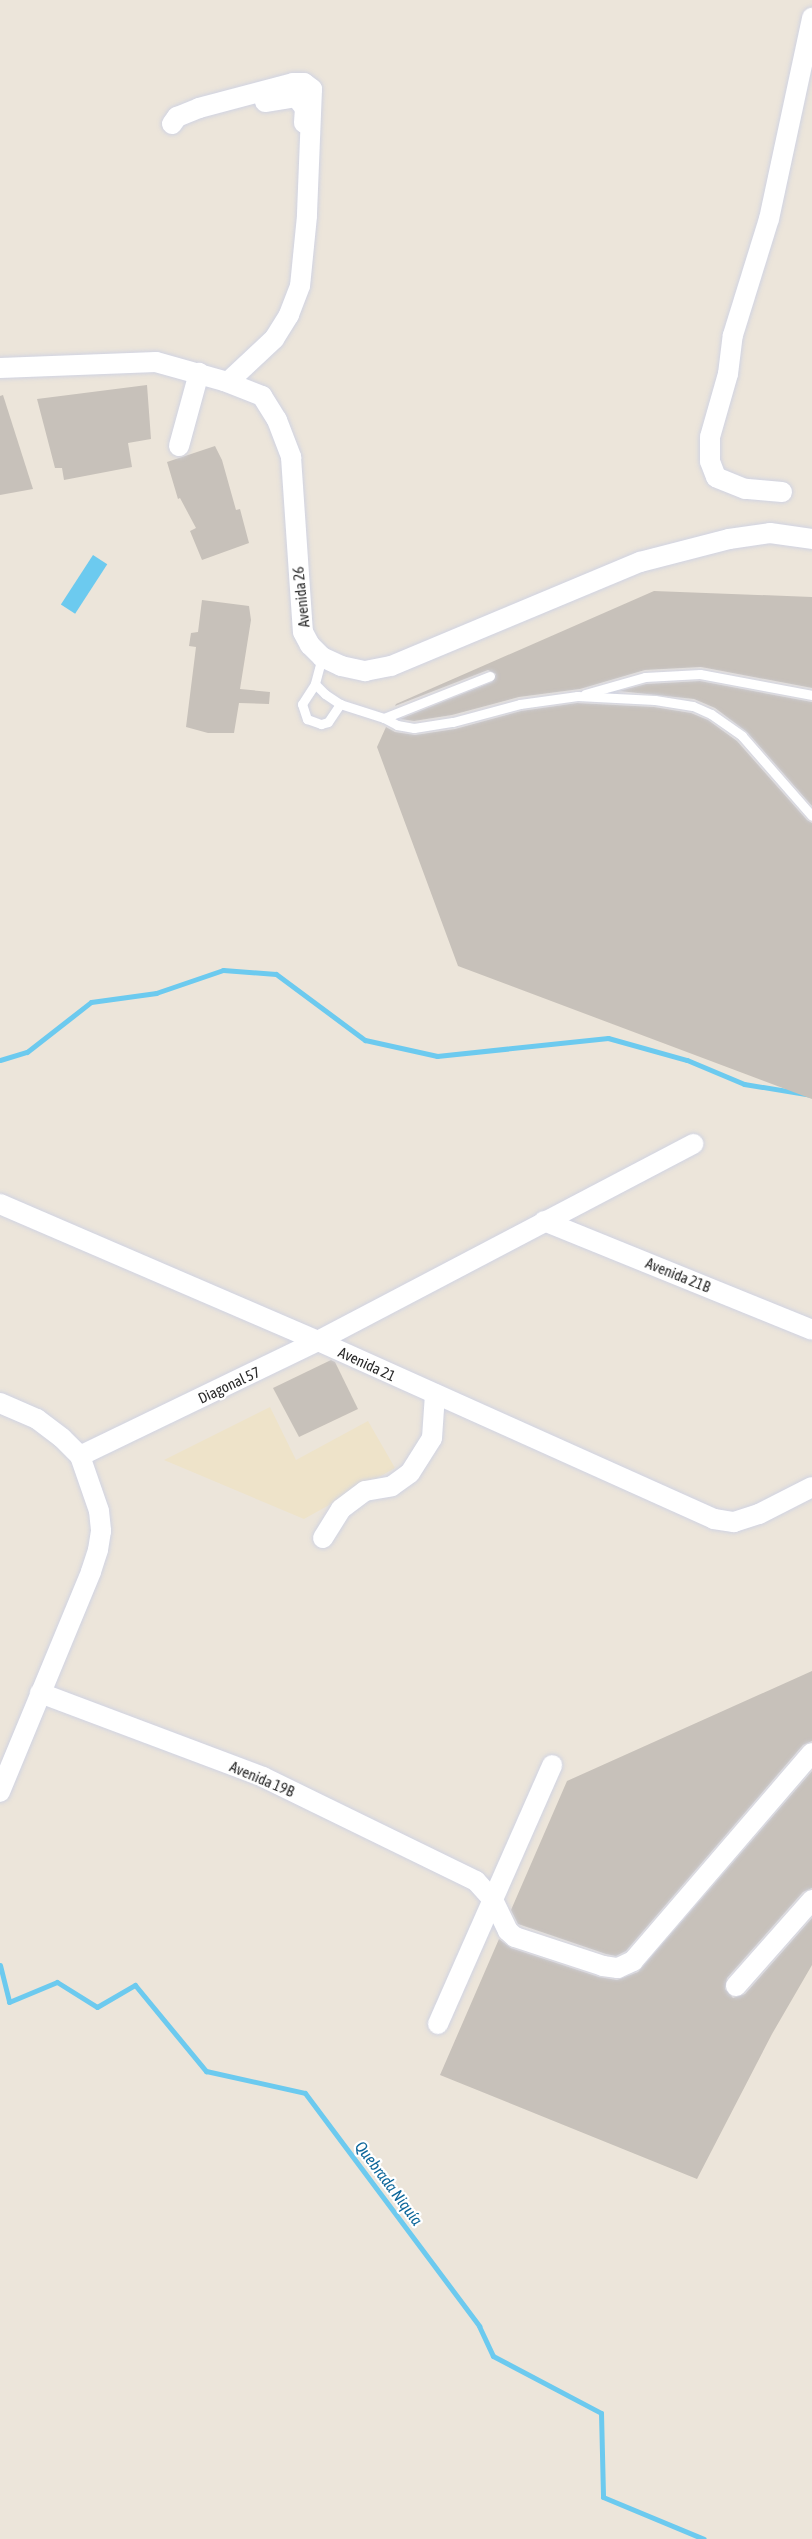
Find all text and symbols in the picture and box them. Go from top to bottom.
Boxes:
street label: Avenida 26 [289,566,313,628]
street label: Avenida 21B [643,1254,713,1296]
street label: Avenida 21 [335,1343,399,1385]
street label: Diagonal 57 [195,1363,263,1407]
street label: Avenida 19B [227,1757,297,1801]
water label: Quebrada Niquía [351,2137,427,2229]

